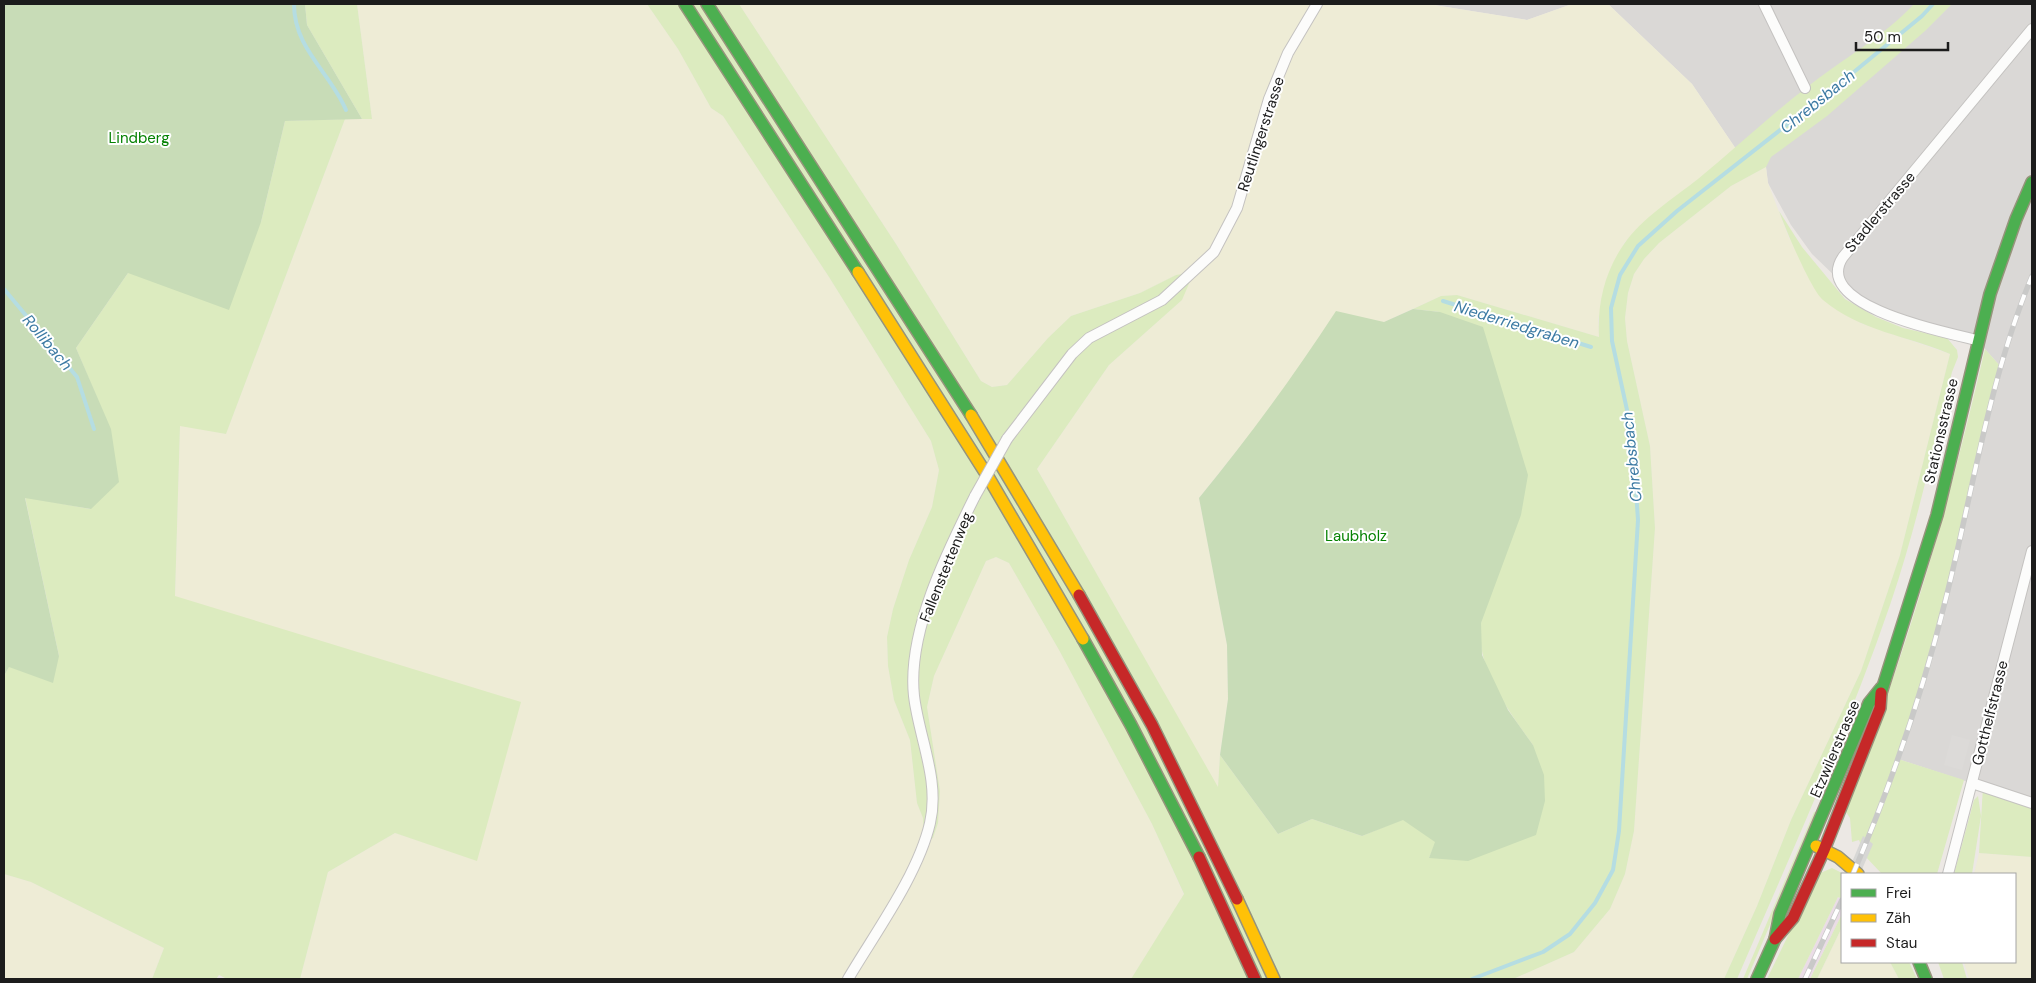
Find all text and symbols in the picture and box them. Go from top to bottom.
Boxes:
scale bar [1856,20,1948,52]
text: 50 m [1864,27,1901,47]
water label: Chrebsbach [1775,65,1859,138]
street label: Reutlingerstrasse [1233,74,1289,194]
park label: Lindberg [108,128,170,148]
street label: Stadlerstrasse [1840,167,1920,257]
water label: Niederriedgraben [1452,295,1582,353]
water label: Rollibach [18,310,77,375]
street label: Stationsstrasse [1919,376,1963,486]
water label: Chrebsbach [1616,411,1647,503]
street label: Fallenstettenweg [915,509,977,625]
park label: Laubholz [1325,526,1387,546]
street label: Gotthelfstrasse [1967,658,2013,768]
street label: Etzwilerstrasse [1805,697,1865,801]
legend [1841,873,2016,963]
text: Frei [1886,883,1911,903]
text: Zäh [1886,908,1911,928]
text: Stau [1886,933,1917,953]

